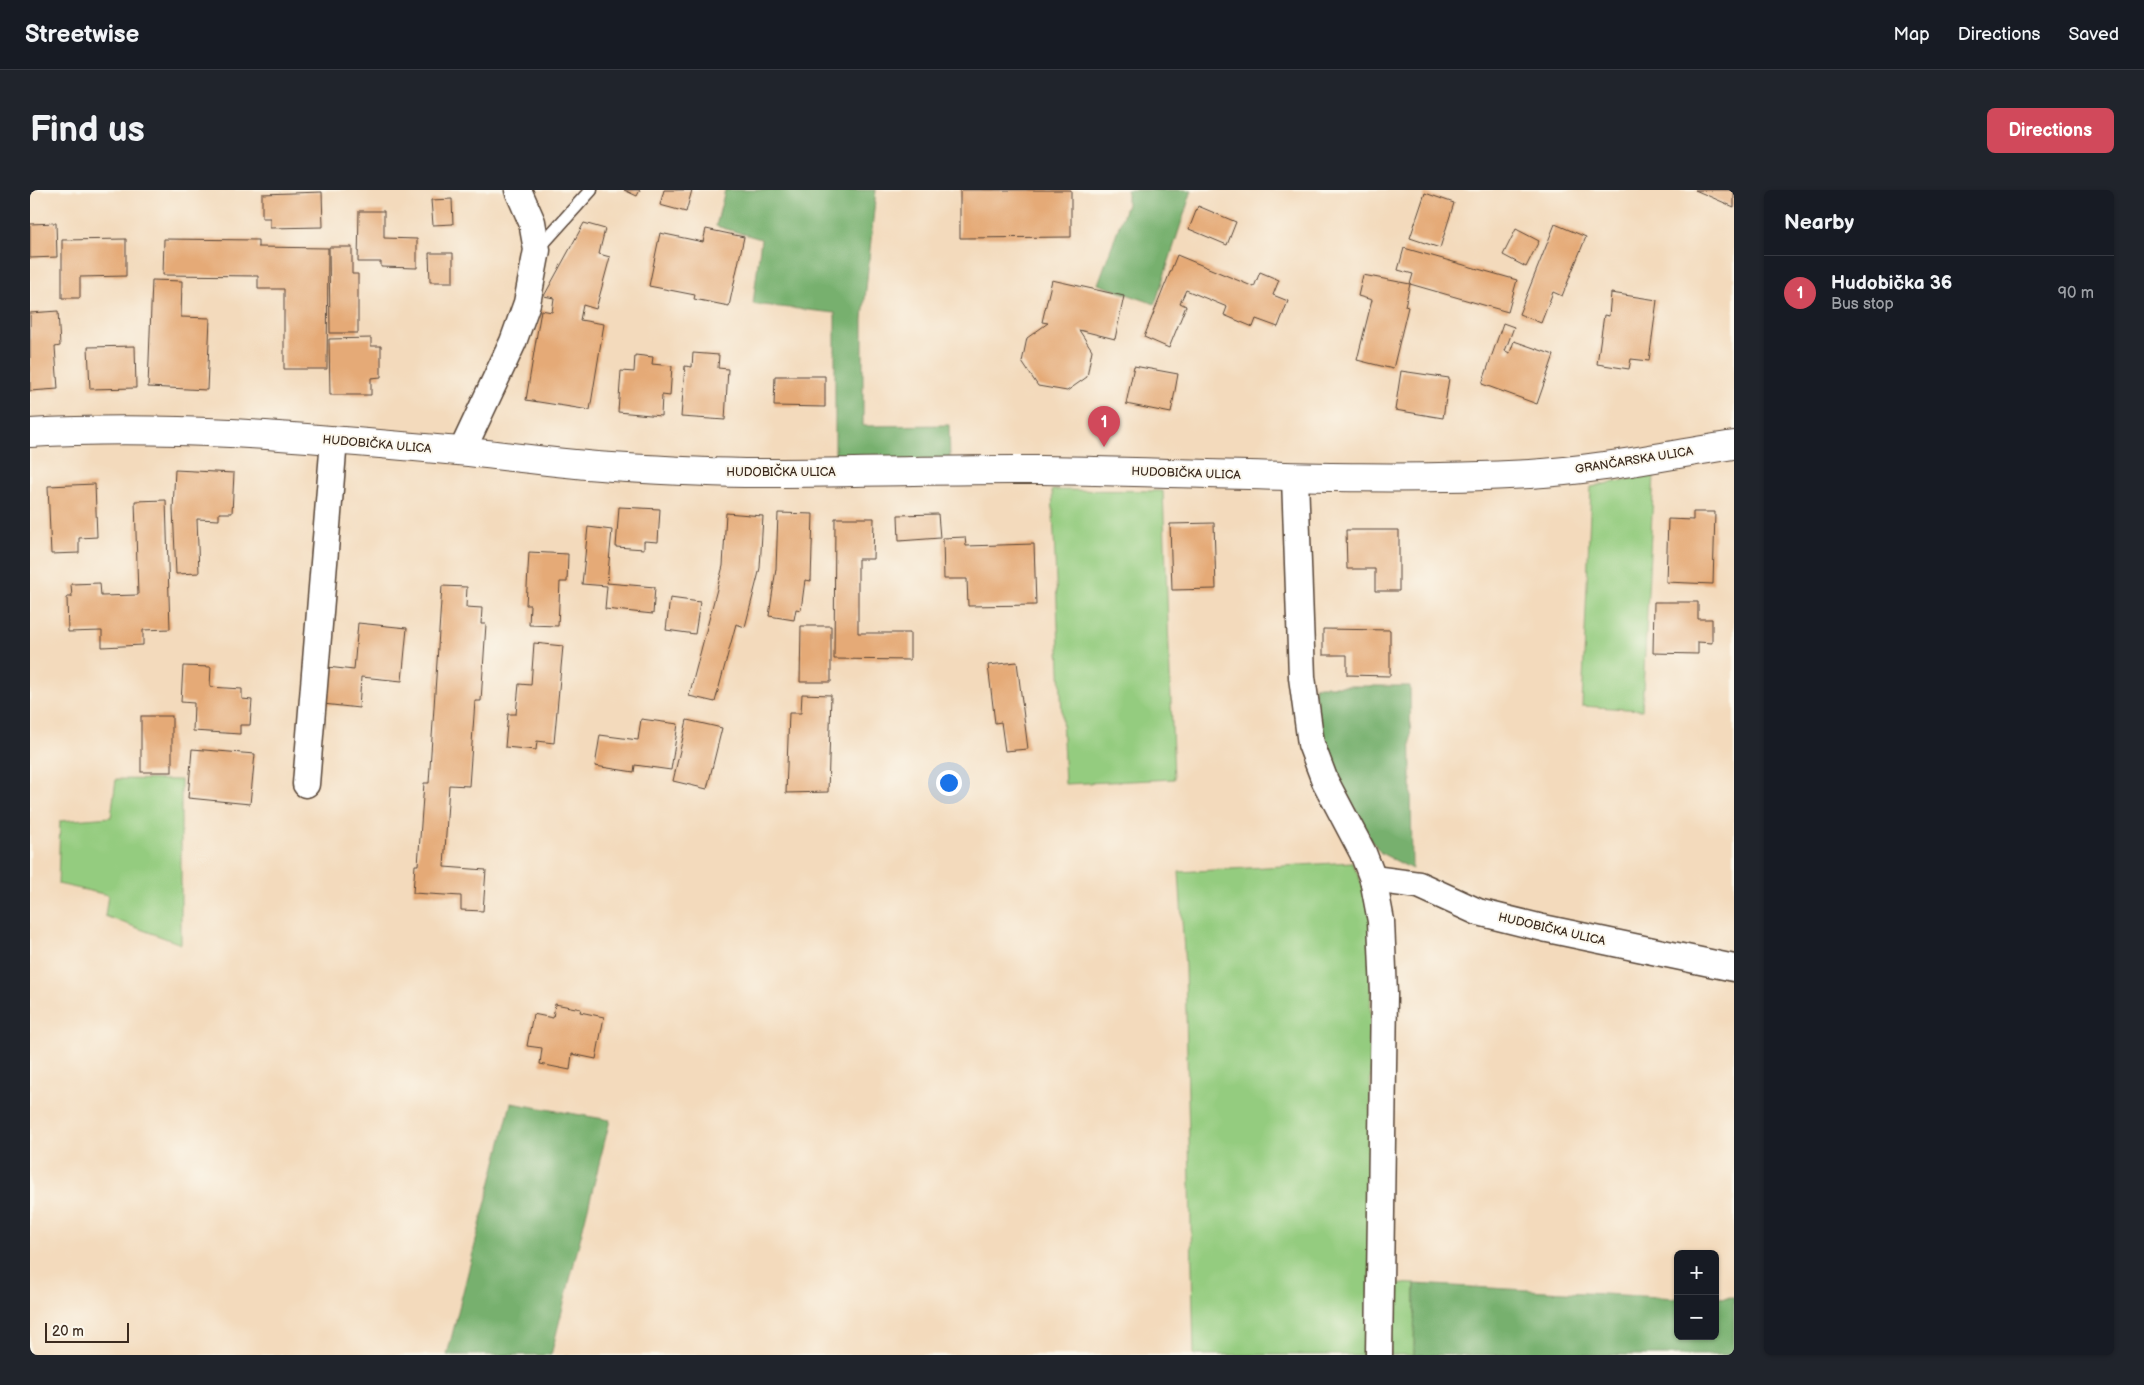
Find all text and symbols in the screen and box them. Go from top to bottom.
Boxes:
text: Streetwise [25,20,139,49]
text: Map [1894,24,1930,45]
text: Directions [1958,24,2040,45]
text: Saved [2068,24,2119,45]
button: Directions [1987,108,2114,153]
text: Find us [30,109,145,152]
text: Nearby [1784,210,1854,235]
text: Hudobička 36 [1831,272,1952,295]
text: 1 [1797,284,1803,303]
text: 90 m [2058,284,2094,303]
text: Bus stop [1831,295,1894,314]
pin: 1 [1088,406,1120,447]
street label: HUDOBIČKA ULICA [322,430,433,457]
street label: GRANČARSKA ULICA [1574,442,1695,477]
street label: HUDOBIČKA ULICA [1131,462,1242,483]
street label: HUDOBIČKA ULICA [726,463,836,480]
your location [936,770,962,796]
street label: HUDOBIČKA ULICA [1497,908,1608,949]
map controls [1674,1250,1719,1340]
button: + [1674,1250,1719,1295]
button: − [1674,1295,1719,1340]
scale bar [45,1320,129,1343]
text: 20 m [52,1323,84,1340]

